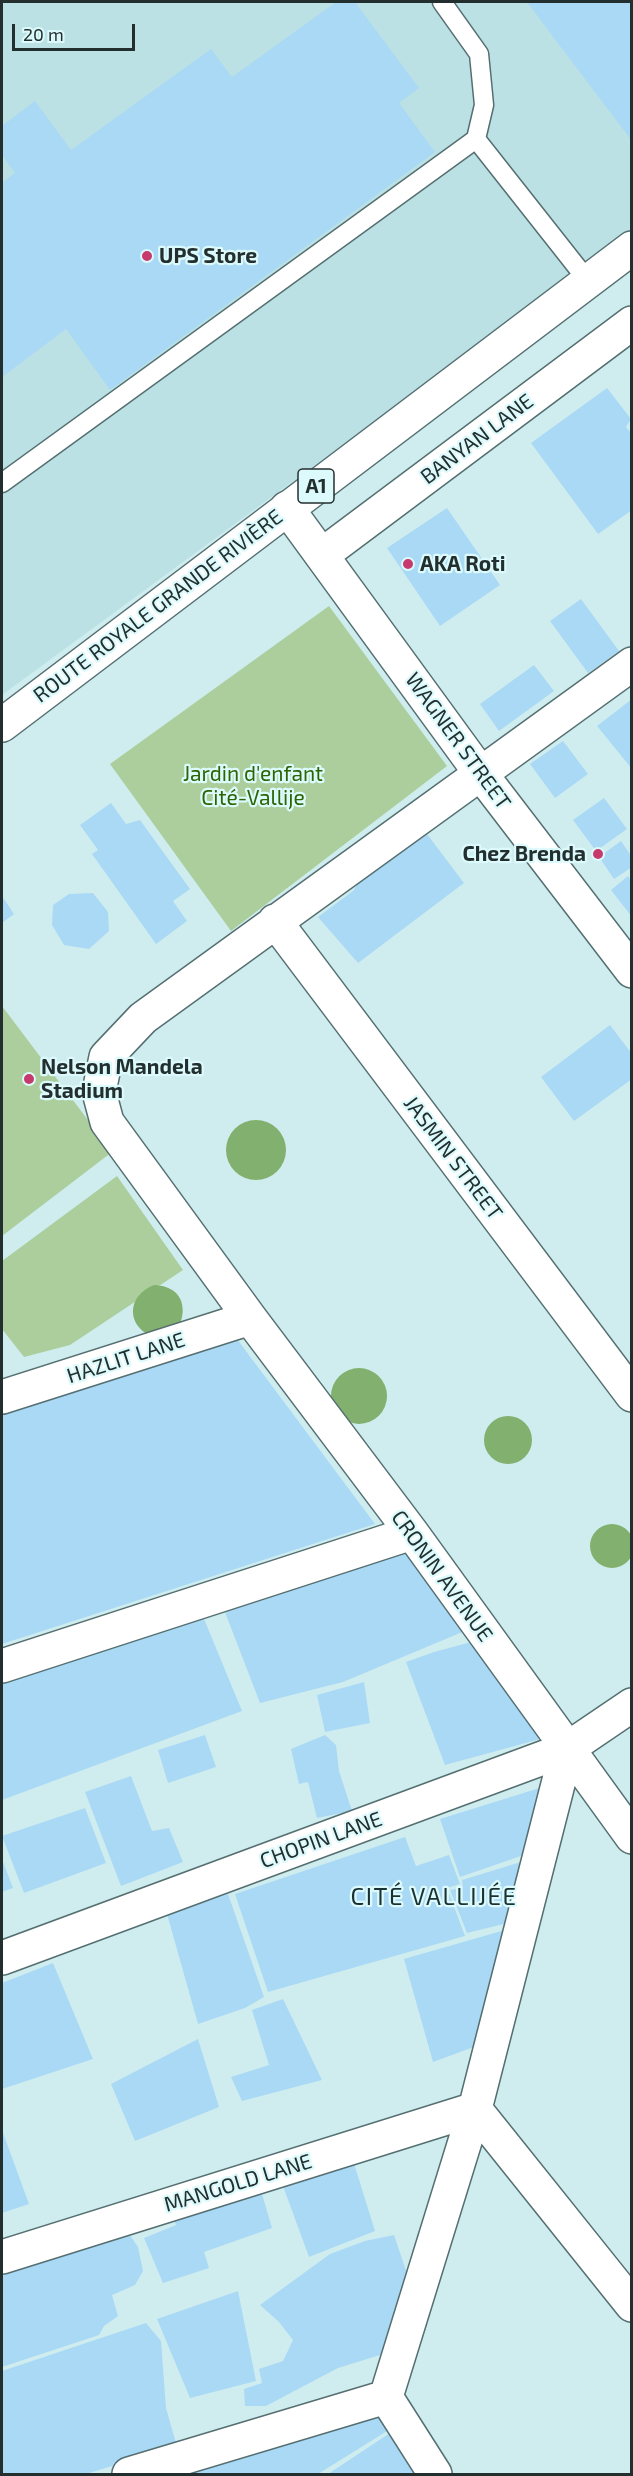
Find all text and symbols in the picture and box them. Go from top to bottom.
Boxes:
scale bar [15,12,138,50]
text: 20 m [23,23,64,45]
place label: UPS Store [159,243,257,269]
marker: UPS Store [140,249,154,263]
street label: BANYAN LANE [416,388,538,490]
road number: A1 [298,469,334,503]
street label: ROUTE ROYALE GRANDE RIVIÈRE [29,504,287,708]
place label: AKA Roti [420,551,505,577]
marker: AKA Roti [401,557,415,571]
street label: WAGNER STREET [400,668,516,814]
park label: Jardin d'enfant Cité-Vallije [183,761,323,811]
place label: Chez Brenda [462,841,586,867]
marker: Chez Brenda [591,847,605,861]
place label: Nelson Mandela Stadium [41,1054,203,1104]
marker: Nelson Mandela Stadium [22,1072,36,1086]
street label: JASMIN STREET [398,1091,508,1225]
street label: HAZLIT LANE [64,1327,188,1389]
street label: CRONIN AVENUE [386,1505,498,1647]
street label: CHOPIN LANE [257,1806,385,1874]
district label: CITÉ VALLIJÉE [351,1883,517,1911]
street label: MANGOLD LANE [161,2149,315,2217]

